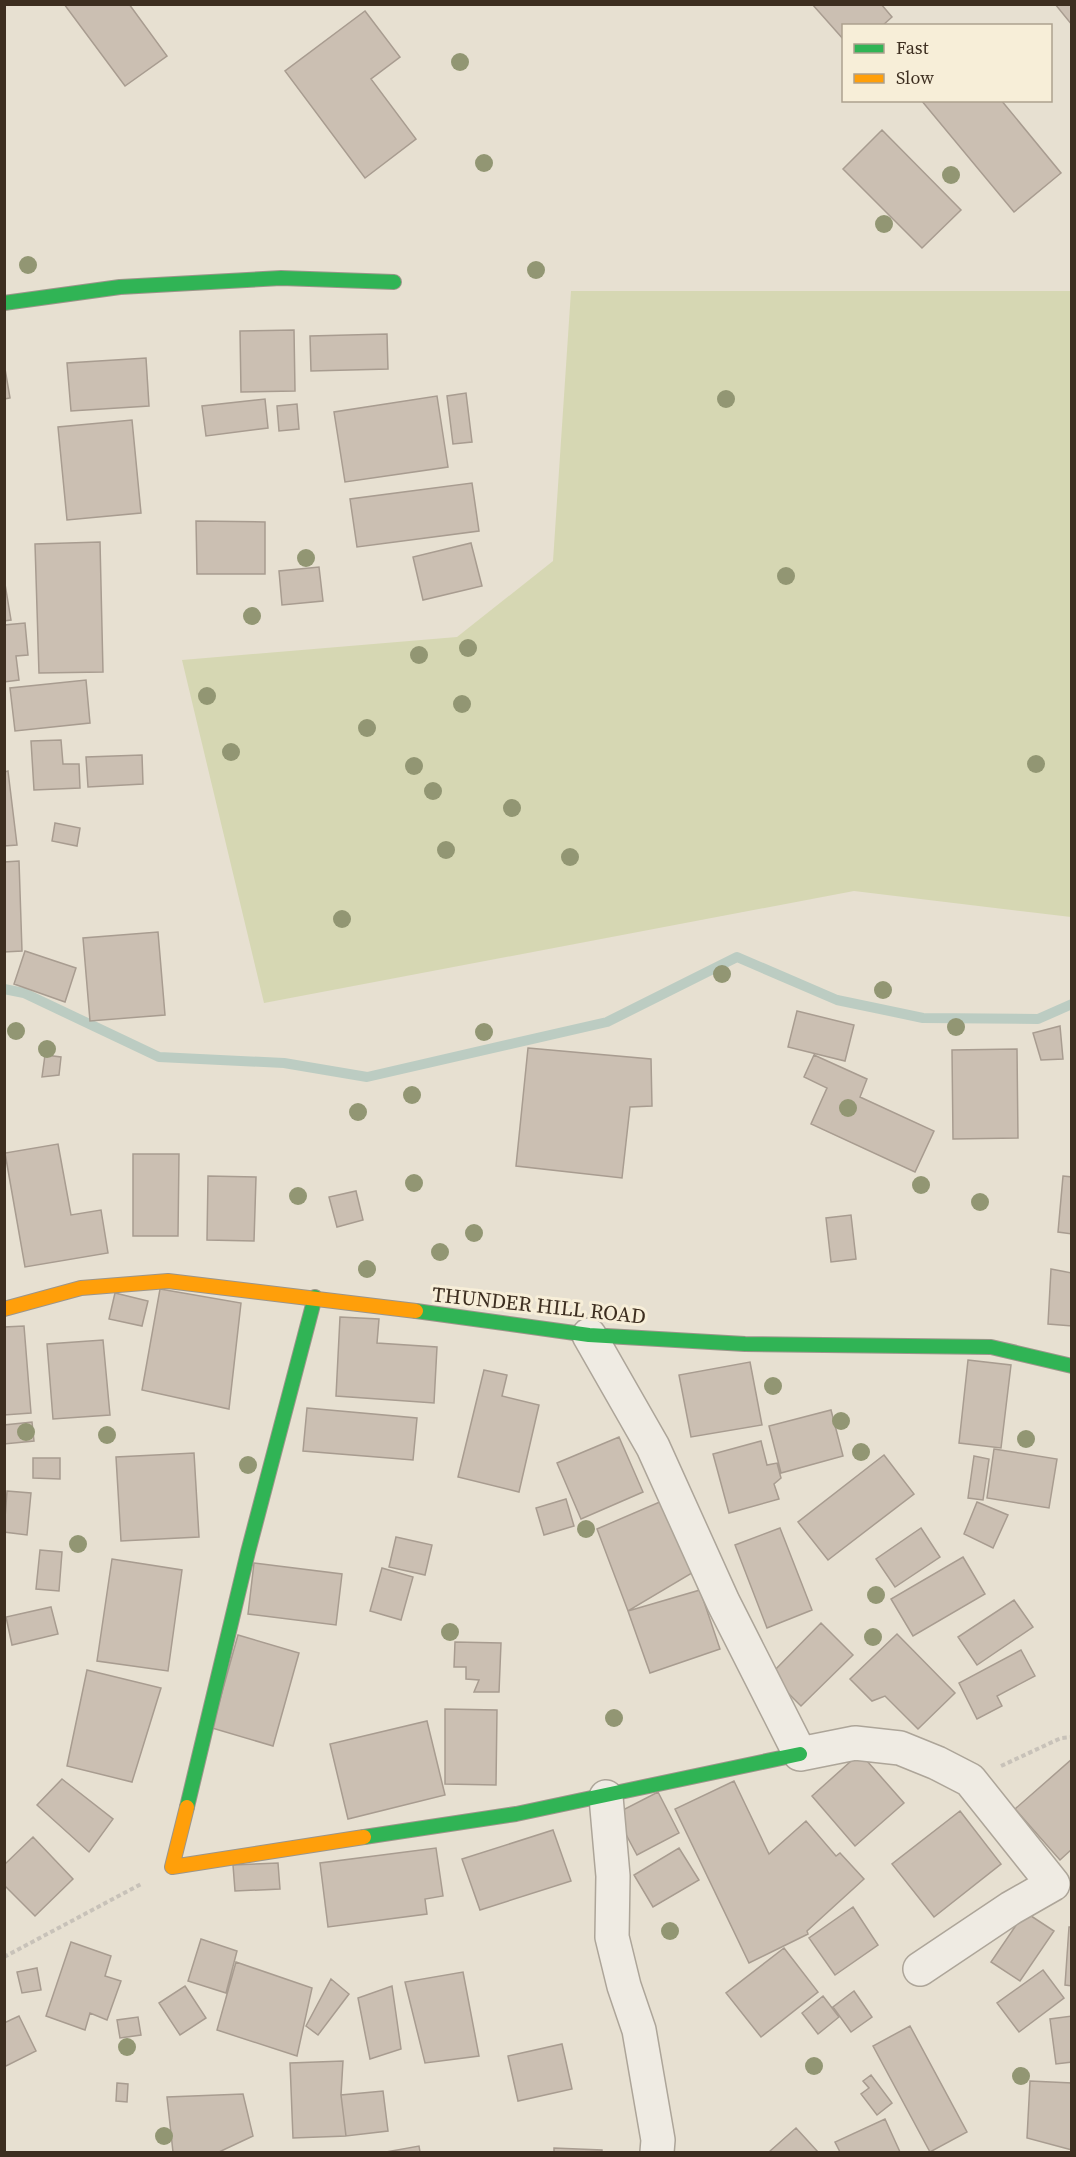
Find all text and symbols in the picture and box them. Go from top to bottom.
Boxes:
legend [842,24,1052,102]
text: Fast [896,35,929,60]
text: Slow [896,65,934,90]
street label: THUNDER HILL ROAD [431,1279,647,1331]

